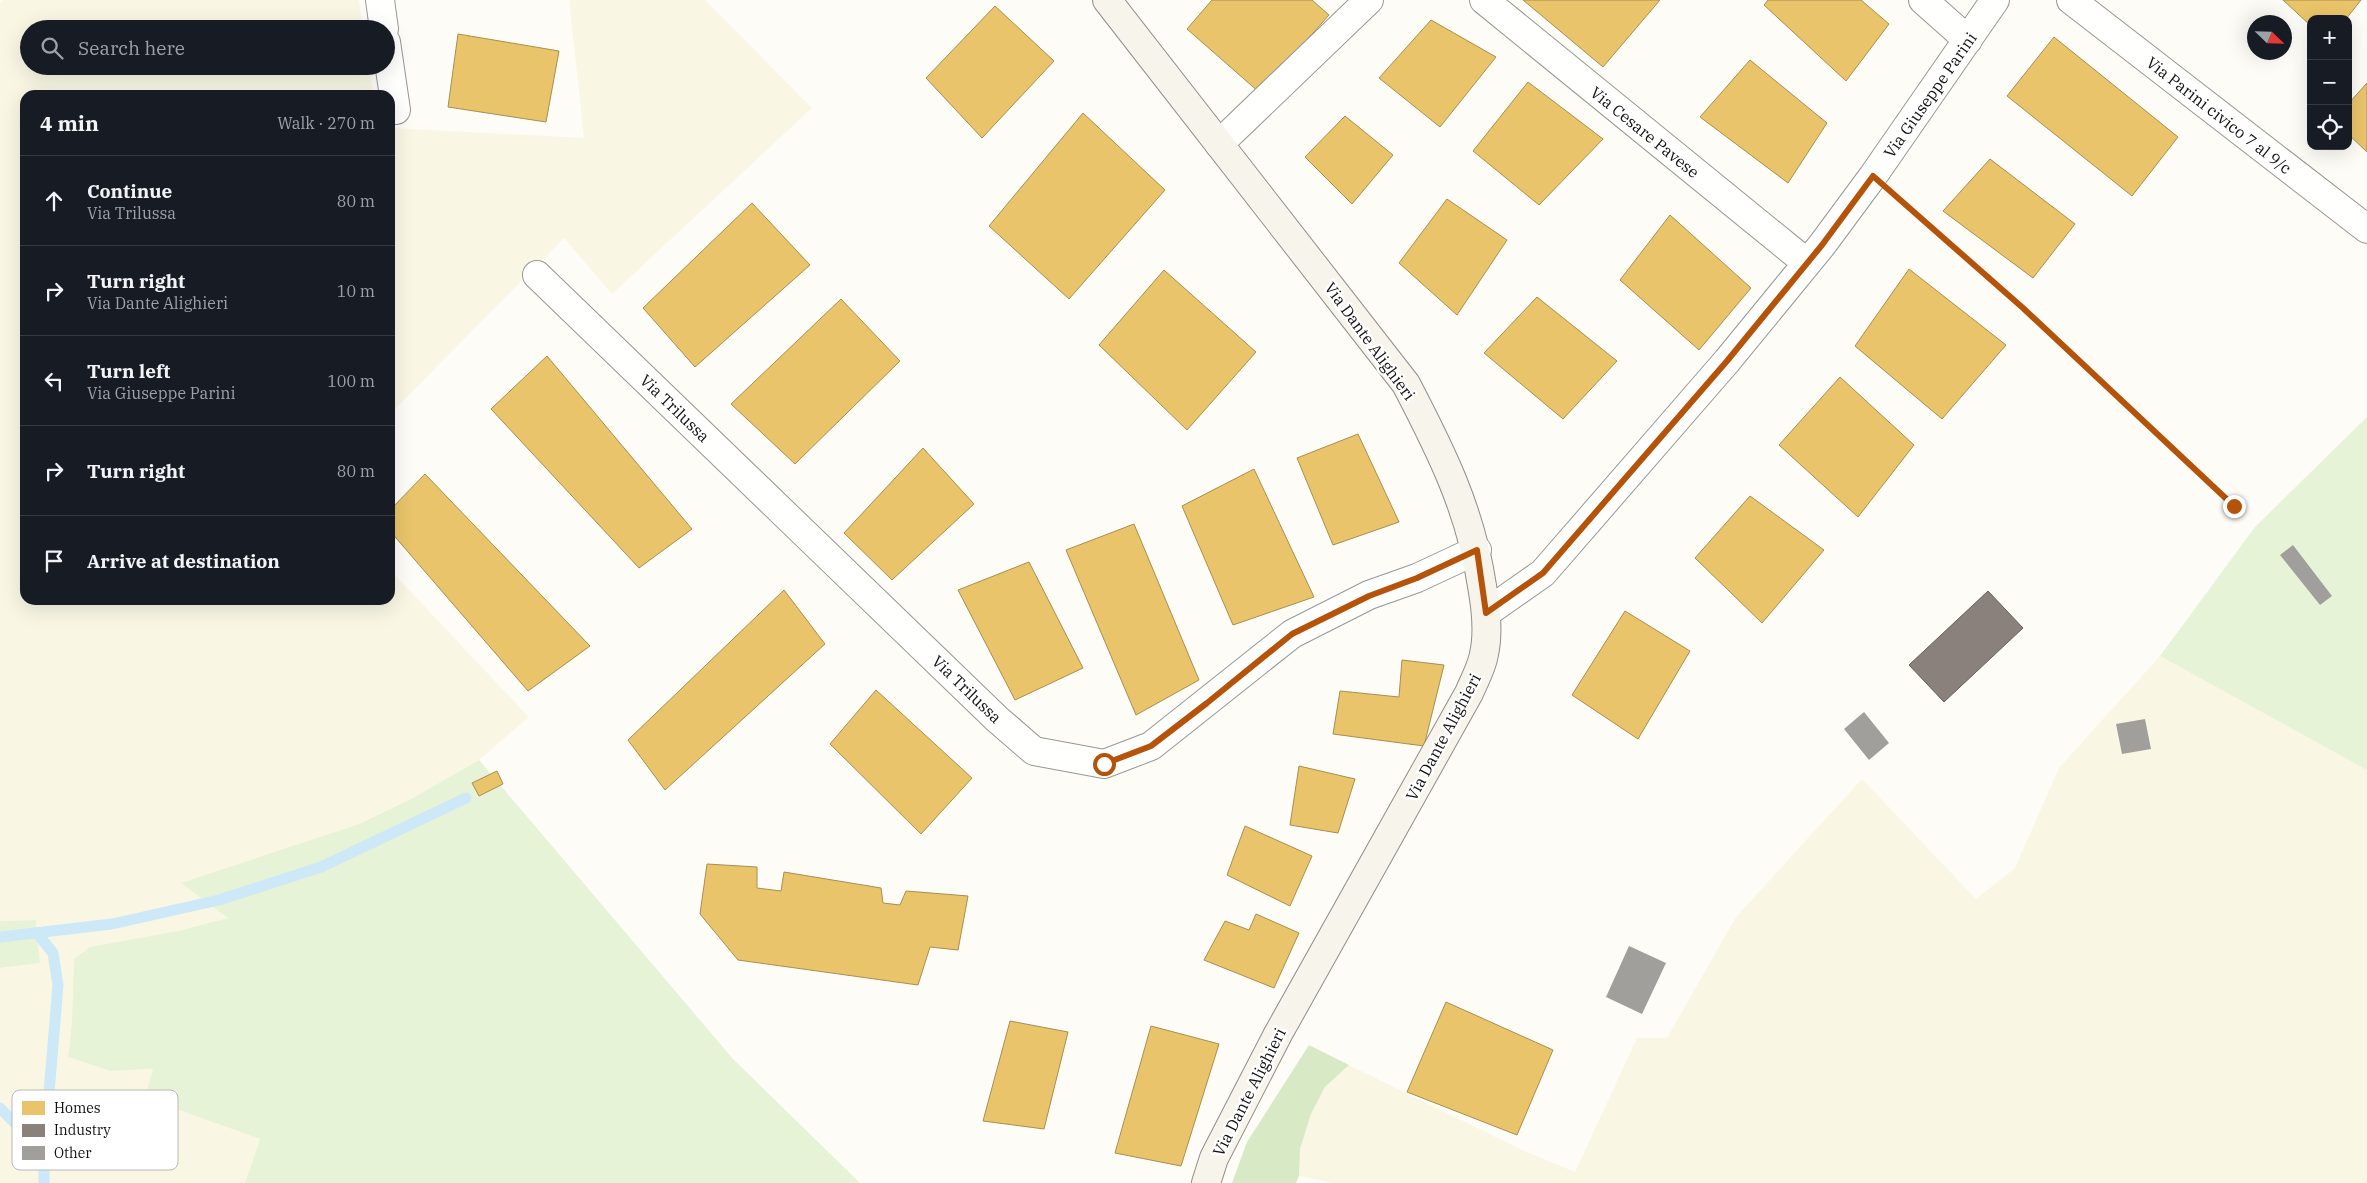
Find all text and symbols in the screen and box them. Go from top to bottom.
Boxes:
north arrow [2247,15,2292,60]
map controls [2307,15,2352,150]
button: + [2307,15,2352,60]
search box [20,20,395,75]
street label: Via Giuseppe Parini [1879,28,1981,162]
icon: search [38,34,66,62]
text: Search here [78,36,185,60]
street label: Via Parini civico 7 al 9/c [2142,52,2296,178]
button: − [2307,60,2352,105]
street label: Via Cesare Pavese [1587,82,1703,182]
button: locate [2307,105,2352,150]
text: 4 min [40,109,99,137]
text: Walk · 270 m [277,113,375,133]
text: Continue [87,179,172,203]
icon: ahead [40,187,68,215]
text: 80 m [337,191,375,211]
text: Via Trilussa [87,203,176,223]
text: Turn right [87,269,185,293]
icon: right [40,277,68,305]
street label: Via Dante Alighieri [1320,278,1420,404]
text: 10 m [337,281,375,301]
text: Via Dante Alighieri [87,293,228,313]
text: Turn left [87,359,170,383]
icon: left [40,367,68,395]
street label: Via Trilussa [636,370,714,446]
text: 100 m [327,371,375,391]
text: Via Giuseppe Parini [87,383,236,403]
icon: right [40,457,68,485]
text: Turn right [87,459,185,483]
text: 80 m [337,461,375,481]
route end [2223,495,2246,518]
icon: arrive [40,547,68,575]
text: Arrive at destination [87,549,280,573]
street label: Via Trilussa [928,651,1006,727]
street label: Via Dante Alighieri [1401,670,1485,804]
route start [1093,753,1116,776]
street label: Via Dante Alighieri [1208,1025,1290,1159]
legend [12,1090,178,1170]
text: Homes [54,1099,101,1117]
text: Industry [54,1121,111,1139]
text: Other [54,1144,92,1162]

